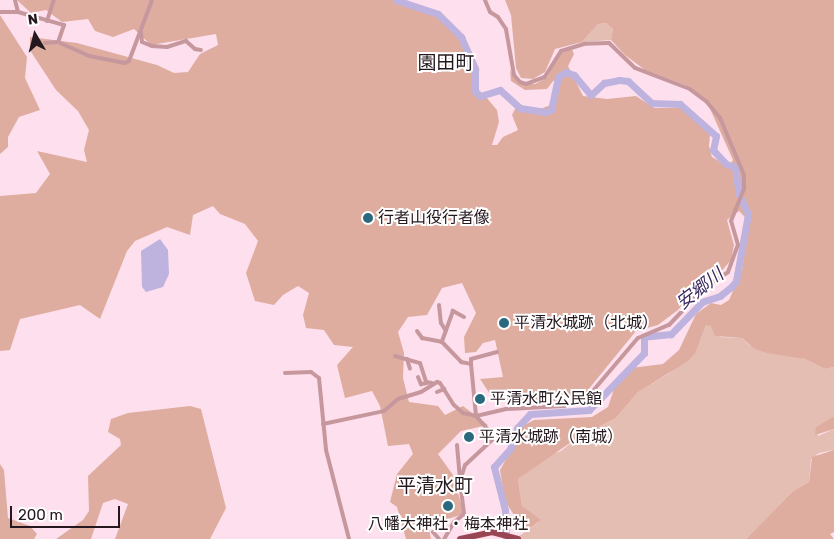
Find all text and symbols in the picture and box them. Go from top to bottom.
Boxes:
north arrow [10,10,60,60]
text: N [27,11,39,29]
district label: 園田町 [418,52,474,74]
place label: 行者山役行者像 [378,208,490,228]
marker: 行者山役行者像 [362,212,374,224]
water label: 安郷川 [672,264,728,314]
place label: 平清水城跡（北城） [514,313,658,333]
marker: 平清水城跡（北城） [498,317,510,329]
place label: 平清水町公民館 [490,389,602,409]
marker: 平清水町公民館 [474,393,486,405]
place label: 平清水城跡（南城） [479,427,623,447]
marker: 平清水城跡（南城） [463,431,475,443]
district label: 平清水町 [397,475,473,497]
scale bar [12,496,122,528]
marker: 八幡大神社・梅本神社 [442,500,454,512]
text: 200 m [18,506,63,524]
place label: 八幡大神社・梅本神社 [368,514,528,534]

